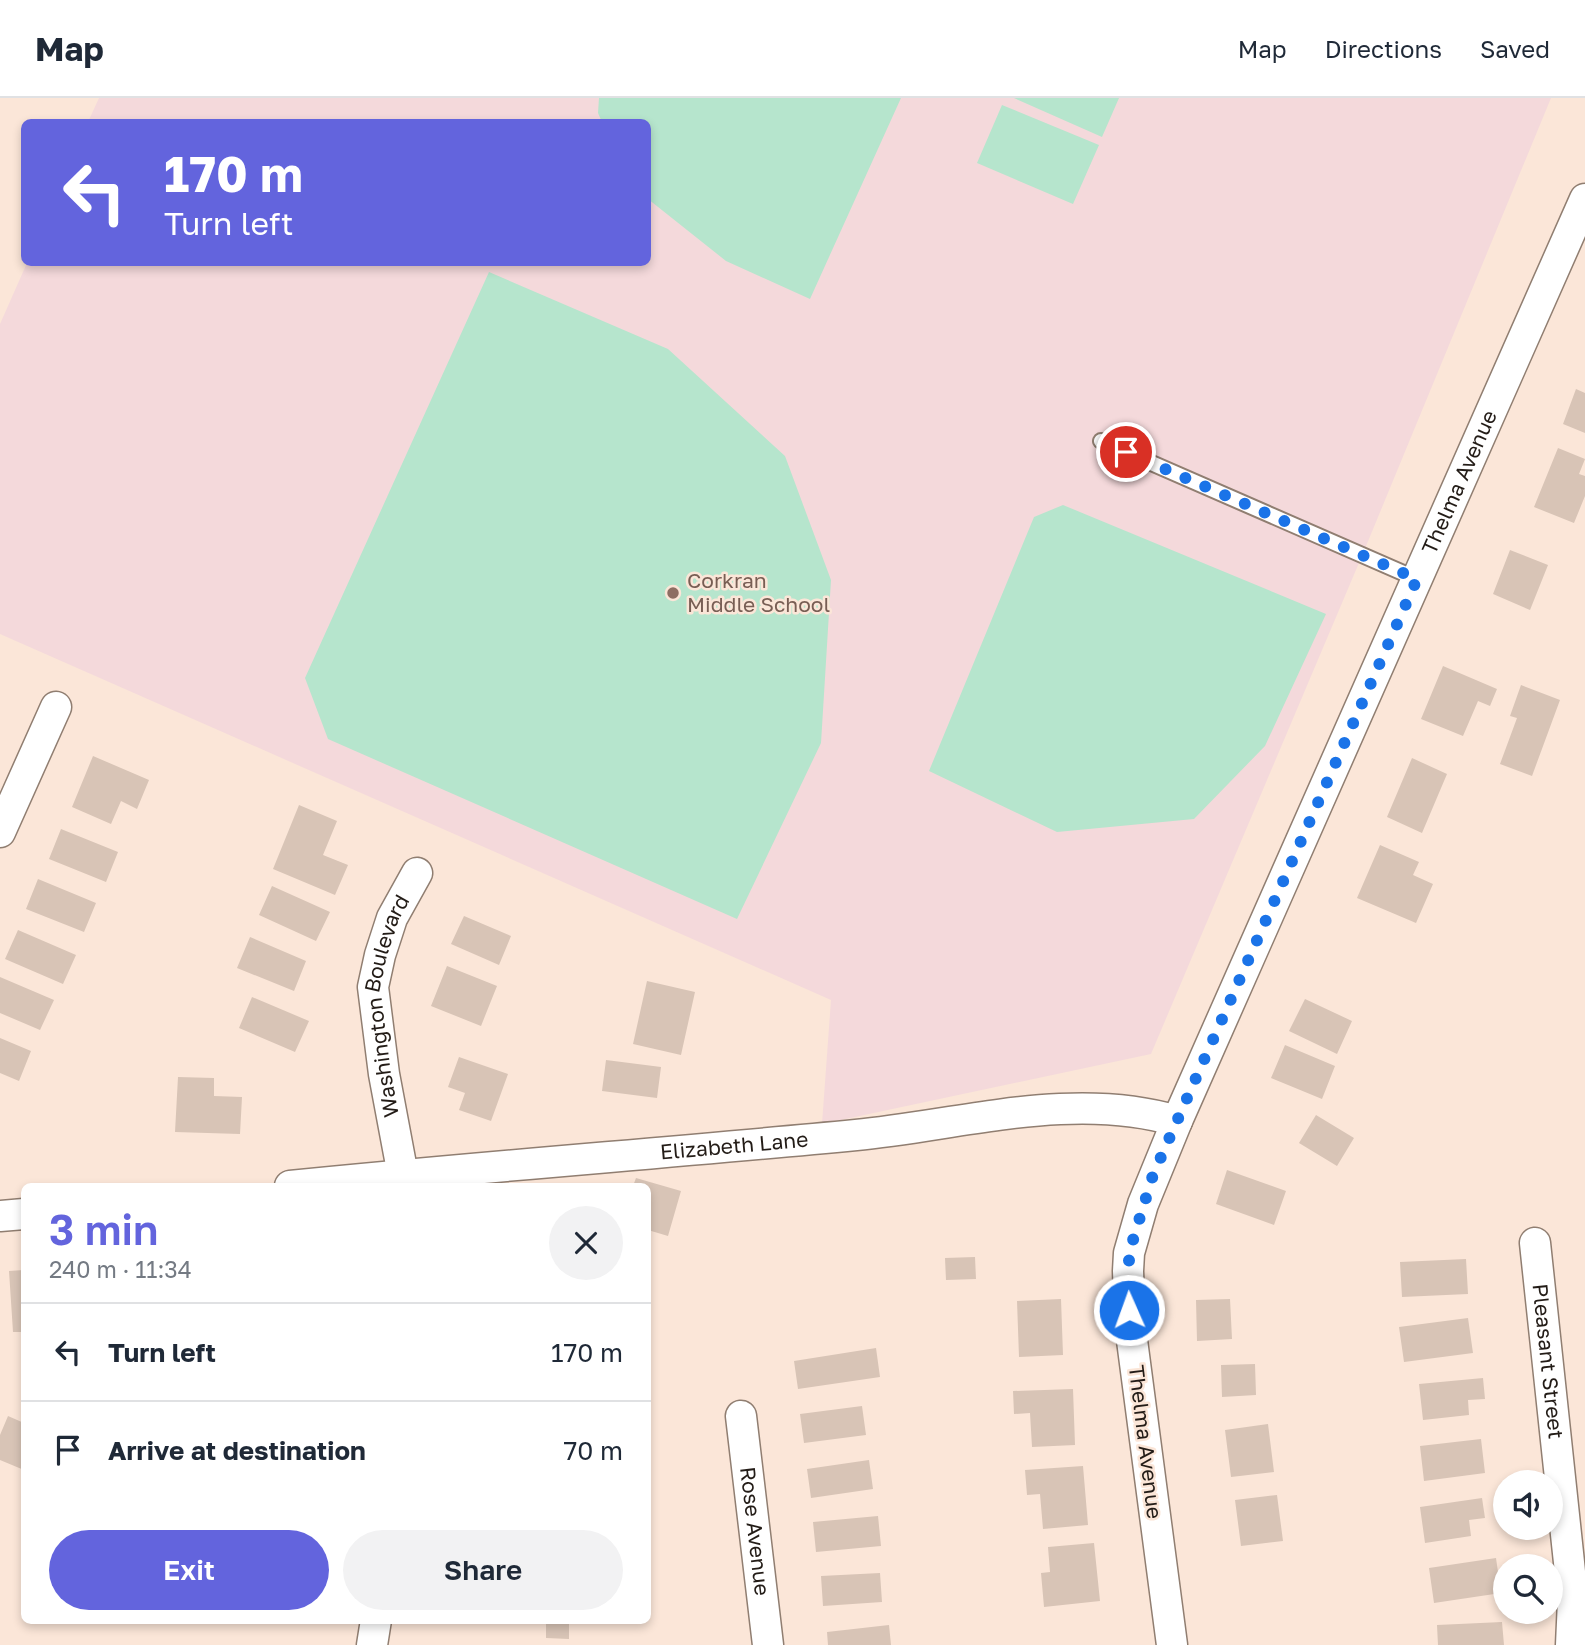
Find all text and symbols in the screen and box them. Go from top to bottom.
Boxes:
text: Map [35,29,104,68]
text: Map [1238,34,1287,63]
text: Directions [1325,34,1442,63]
text: Saved [1480,34,1550,63]
text: 170 m [164,144,303,203]
icon: left [49,147,140,238]
text: Turn left [164,204,293,242]
street label: Thelma Avenue [1416,406,1502,558]
pin [1096,422,1156,482]
icon: arrive [1107,433,1145,471]
place label: Corkran Middle School [687,567,830,617]
marker: Corkran Middle School [665,585,681,601]
street label: Washington Boulevard [358,890,414,1120]
street label: Elizabeth Lane [659,1126,809,1165]
text: 3 min [49,1204,158,1254]
button: close [549,1206,623,1280]
text: 240 m · 11:34 [49,1255,192,1283]
position arrow [1092,1273,1166,1347]
street label: Pleasant Street [1527,1282,1570,1440]
icon: left [49,1333,87,1371]
text: Turn left [108,1337,216,1368]
text: 170 m [551,1337,623,1368]
street label: Thelma Avenue [1124,1364,1168,1520]
icon: arrive [49,1431,87,1469]
text: Arrive at destination [108,1435,366,1466]
text: 70 m [564,1435,623,1466]
street label: Rose Avenue [735,1465,776,1597]
map controls [1493,1470,1563,1624]
button: sound [1493,1470,1563,1540]
button: Exit [49,1530,329,1610]
button: Share [343,1530,623,1610]
button: search [1493,1554,1563,1624]

